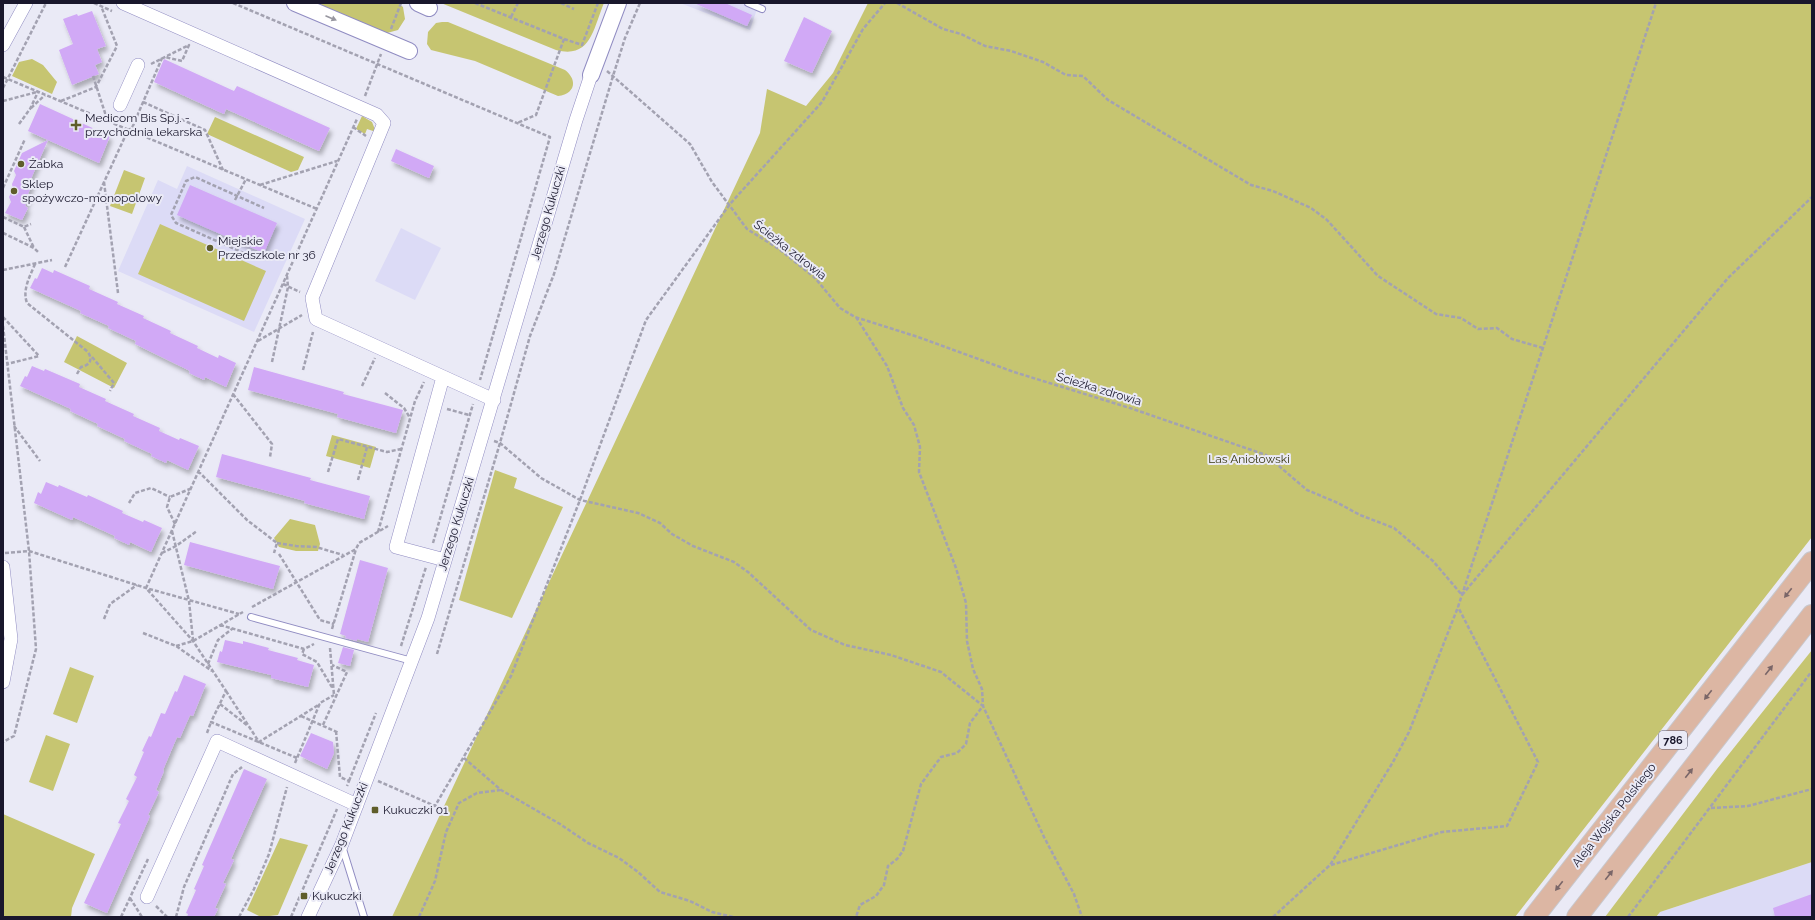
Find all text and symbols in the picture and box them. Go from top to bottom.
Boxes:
one-way arrow [325,15,337,21]
place label: Medicom Bis Sp.j. - przychodnia lekarska [85,111,202,139]
marker: Medicom Bis Sp.j. - przychodnia lekarska [70,119,82,131]
place label: Żabka [29,157,63,171]
marker: Żabka [16,159,26,169]
street label: Jerzego Kukuczki [528,164,568,262]
place label: Sklep spożywczo-monopolowy [22,177,163,205]
marker: Sklep spożywczo-monopolowy [9,186,19,196]
street label: Ścieżka zdrowia [751,217,829,283]
place label: Miejskie Przedszkole nr 36 [218,234,316,262]
marker: Miejskie Przedszkole nr 36 [205,243,215,253]
street label: Ścieżka zdrowia [1055,369,1143,409]
park label: Las Aniołowski [1208,452,1290,466]
street label: Jerzego Kukuczki [435,476,477,572]
one-way arrow [1784,588,1792,599]
one-way arrow [1765,665,1773,676]
one-way arrow [1703,690,1712,701]
road number: 786 [1659,731,1687,749]
street label: Aleja Wojska Polskiego [1569,760,1659,870]
one-way arrow [1685,767,1693,778]
street label: Jerzego Kukuczki [321,780,371,876]
place label: Kukuczki 01 [383,803,448,817]
marker: Kukuczki 01 [370,805,380,815]
one-way arrow [1605,870,1613,881]
one-way arrow [1554,880,1563,891]
place label: Kukuczki [312,889,362,903]
marker: Kukuczki [299,891,309,901]

